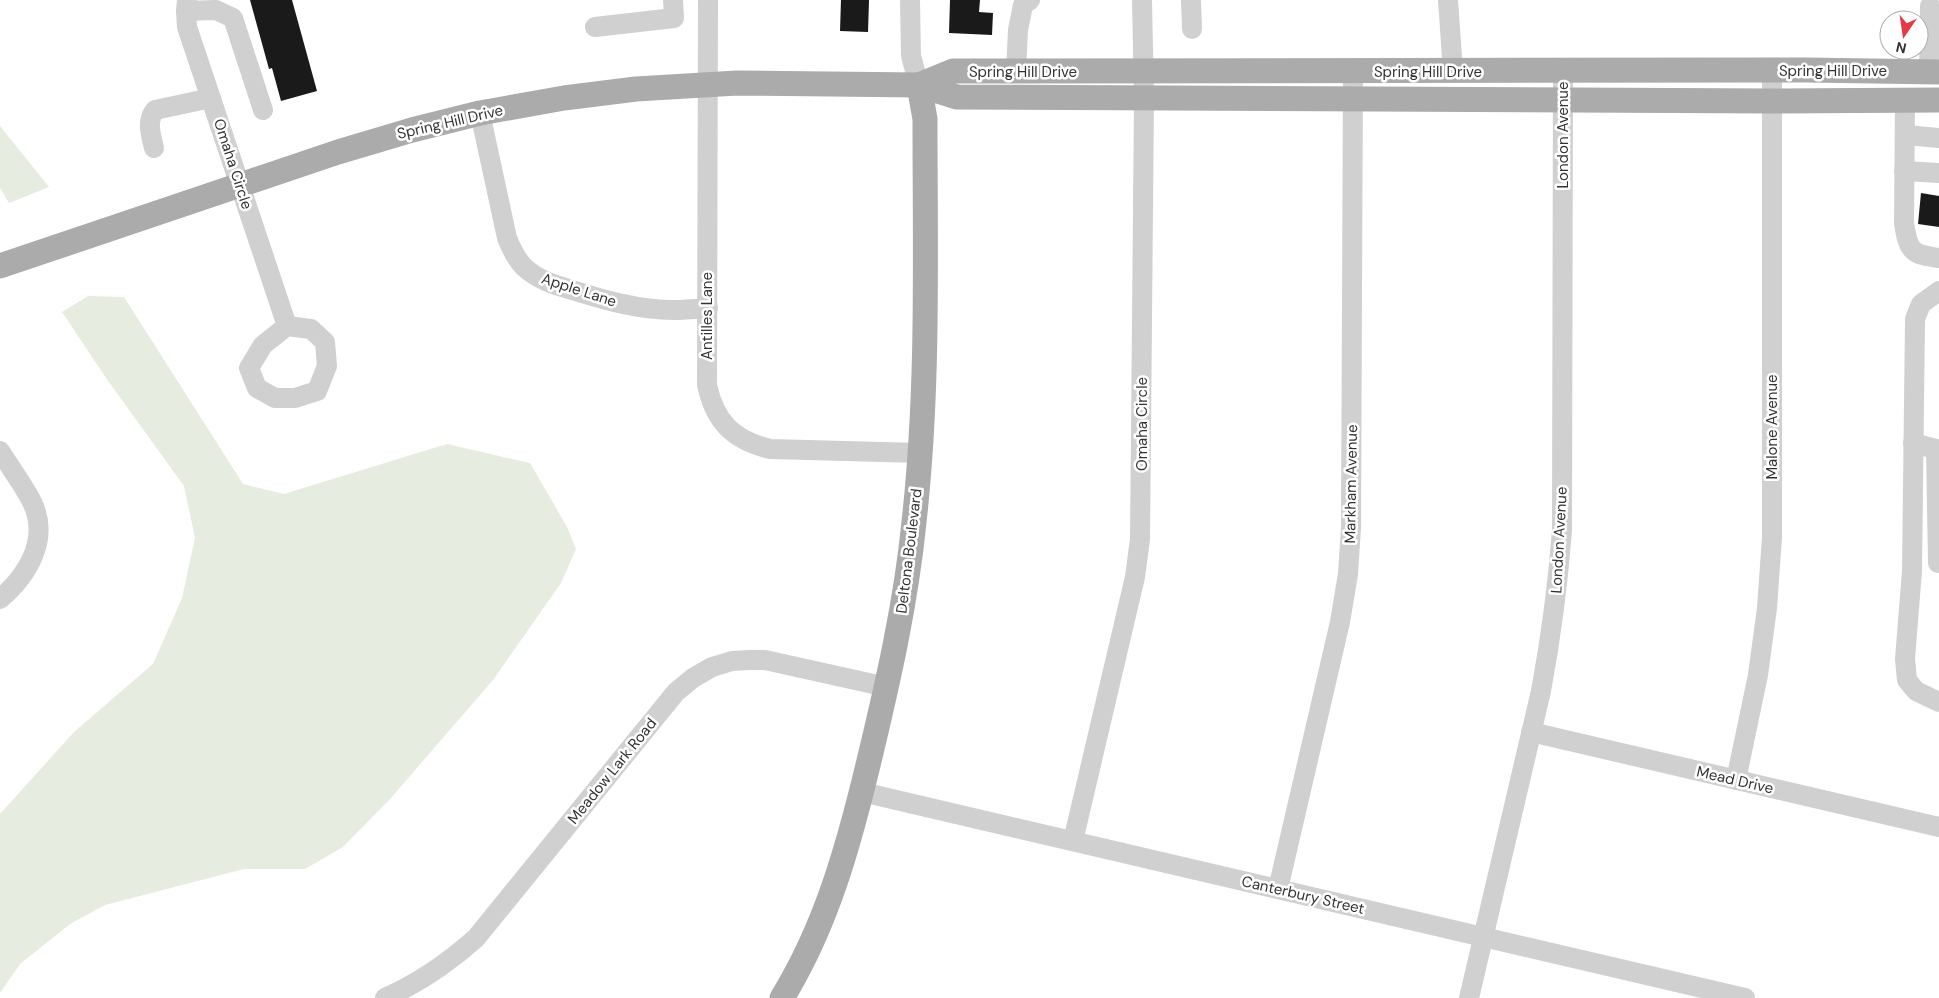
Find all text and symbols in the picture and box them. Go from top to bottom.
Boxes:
north arrow [1879,10,1929,60]
text: N [1894,38,1908,58]
street label: Spring Hill Drive [1779,61,1887,81]
street label: Spring Hill Drive [969,62,1077,82]
street label: Spring Hill Drive [1374,62,1482,82]
street label: London Avenue [1553,82,1573,188]
street label: Spring Hill Drive [395,100,505,144]
street label: Omaha Circle [209,116,257,212]
street label: Apple Lane [539,268,619,312]
street label: Antilles Lane [697,272,717,360]
street label: Malone Avenue [1762,374,1782,480]
street label: Omaha Circle [1132,377,1152,471]
street label: Markham Avenue [1340,424,1362,544]
street label: London Avenue [1546,486,1572,594]
street label: Deltona Boulevard [891,487,927,615]
street label: Meadow Lark Road [563,714,661,828]
street label: Mead Drive [1695,761,1775,799]
street label: Canterbury Street [1240,871,1367,919]

